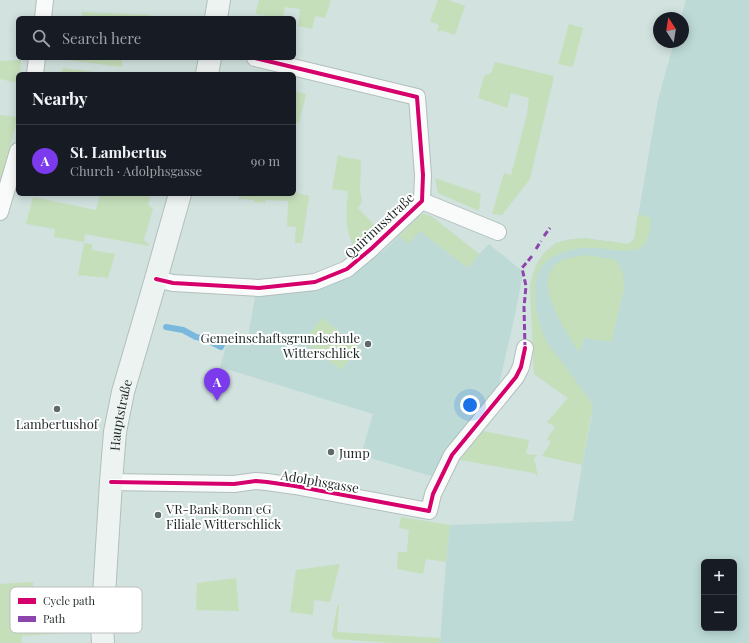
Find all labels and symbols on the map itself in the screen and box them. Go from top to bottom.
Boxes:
north arrow [653,12,689,48]
street label: Quirinusstraße [341,188,417,261]
place label: Gemeinschaftsgrundschule Witterschlick [201,329,361,361]
marker: Gemeinschaftsgrundschule Witterschlick [363,339,373,349]
pin: A [204,368,230,401]
street label: Hauptstraße [105,377,135,452]
your location [460,395,480,415]
marker: Lambertushof [52,404,62,414]
place label: Lambertushof [16,415,100,432]
place label: Jump [338,444,370,461]
marker: Jump [326,447,336,457]
street label: Adolphsgasse [279,466,361,496]
place label: VR-Bank Bonn eG Filiale Witterschlick [165,500,282,532]
marker: VR-Bank Bonn eG Filiale Witterschlick [153,510,163,520]
legend [10,587,142,633]
text: Cycle path [43,593,95,608]
text: Path [43,611,66,626]

